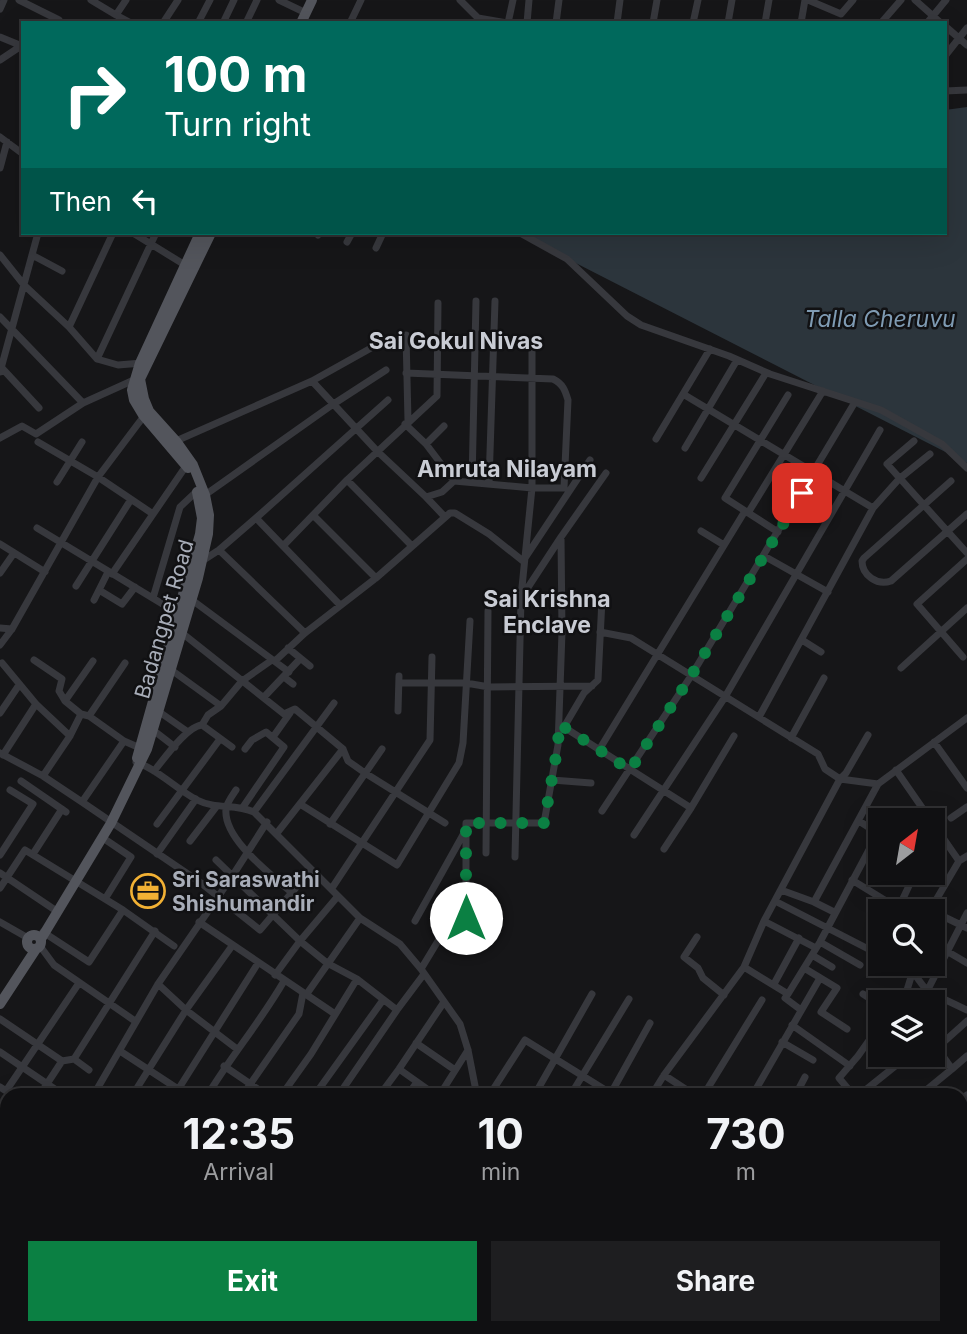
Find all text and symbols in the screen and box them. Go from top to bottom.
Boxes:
text: 100 m [164,45,308,104]
icon: right [49,49,140,140]
text: Turn right [164,105,311,144]
icon: left [126,182,164,220]
text: Then [49,186,112,217]
water label: Talla Cheruvu [804,305,956,333]
district label: Sai Gokul Nivas [369,327,543,355]
district label: Amruta Nilayam [417,455,597,483]
pin [772,463,832,523]
icon: arrive [783,474,821,512]
street label: Badangpet Road [129,537,199,701]
district label: Sai Krishna Enclave [483,585,611,639]
north arrow [868,808,945,886]
map controls [868,808,945,1067]
place label: Sri Saraswathi Shishumandir [172,867,320,916]
office icon: Sri Saraswathi Shishumandir [129,872,167,910]
position arrow [429,881,503,955]
button: search [868,899,945,976]
button: layers [868,990,945,1067]
text: 12:35 [182,1108,295,1159]
text: 10 [477,1108,524,1159]
text: 730 [706,1108,786,1159]
text: Arrival [203,1158,274,1186]
text: min [481,1158,520,1186]
text: m [736,1158,756,1186]
button: Exit [28,1241,477,1321]
button: Share [491,1241,940,1321]

